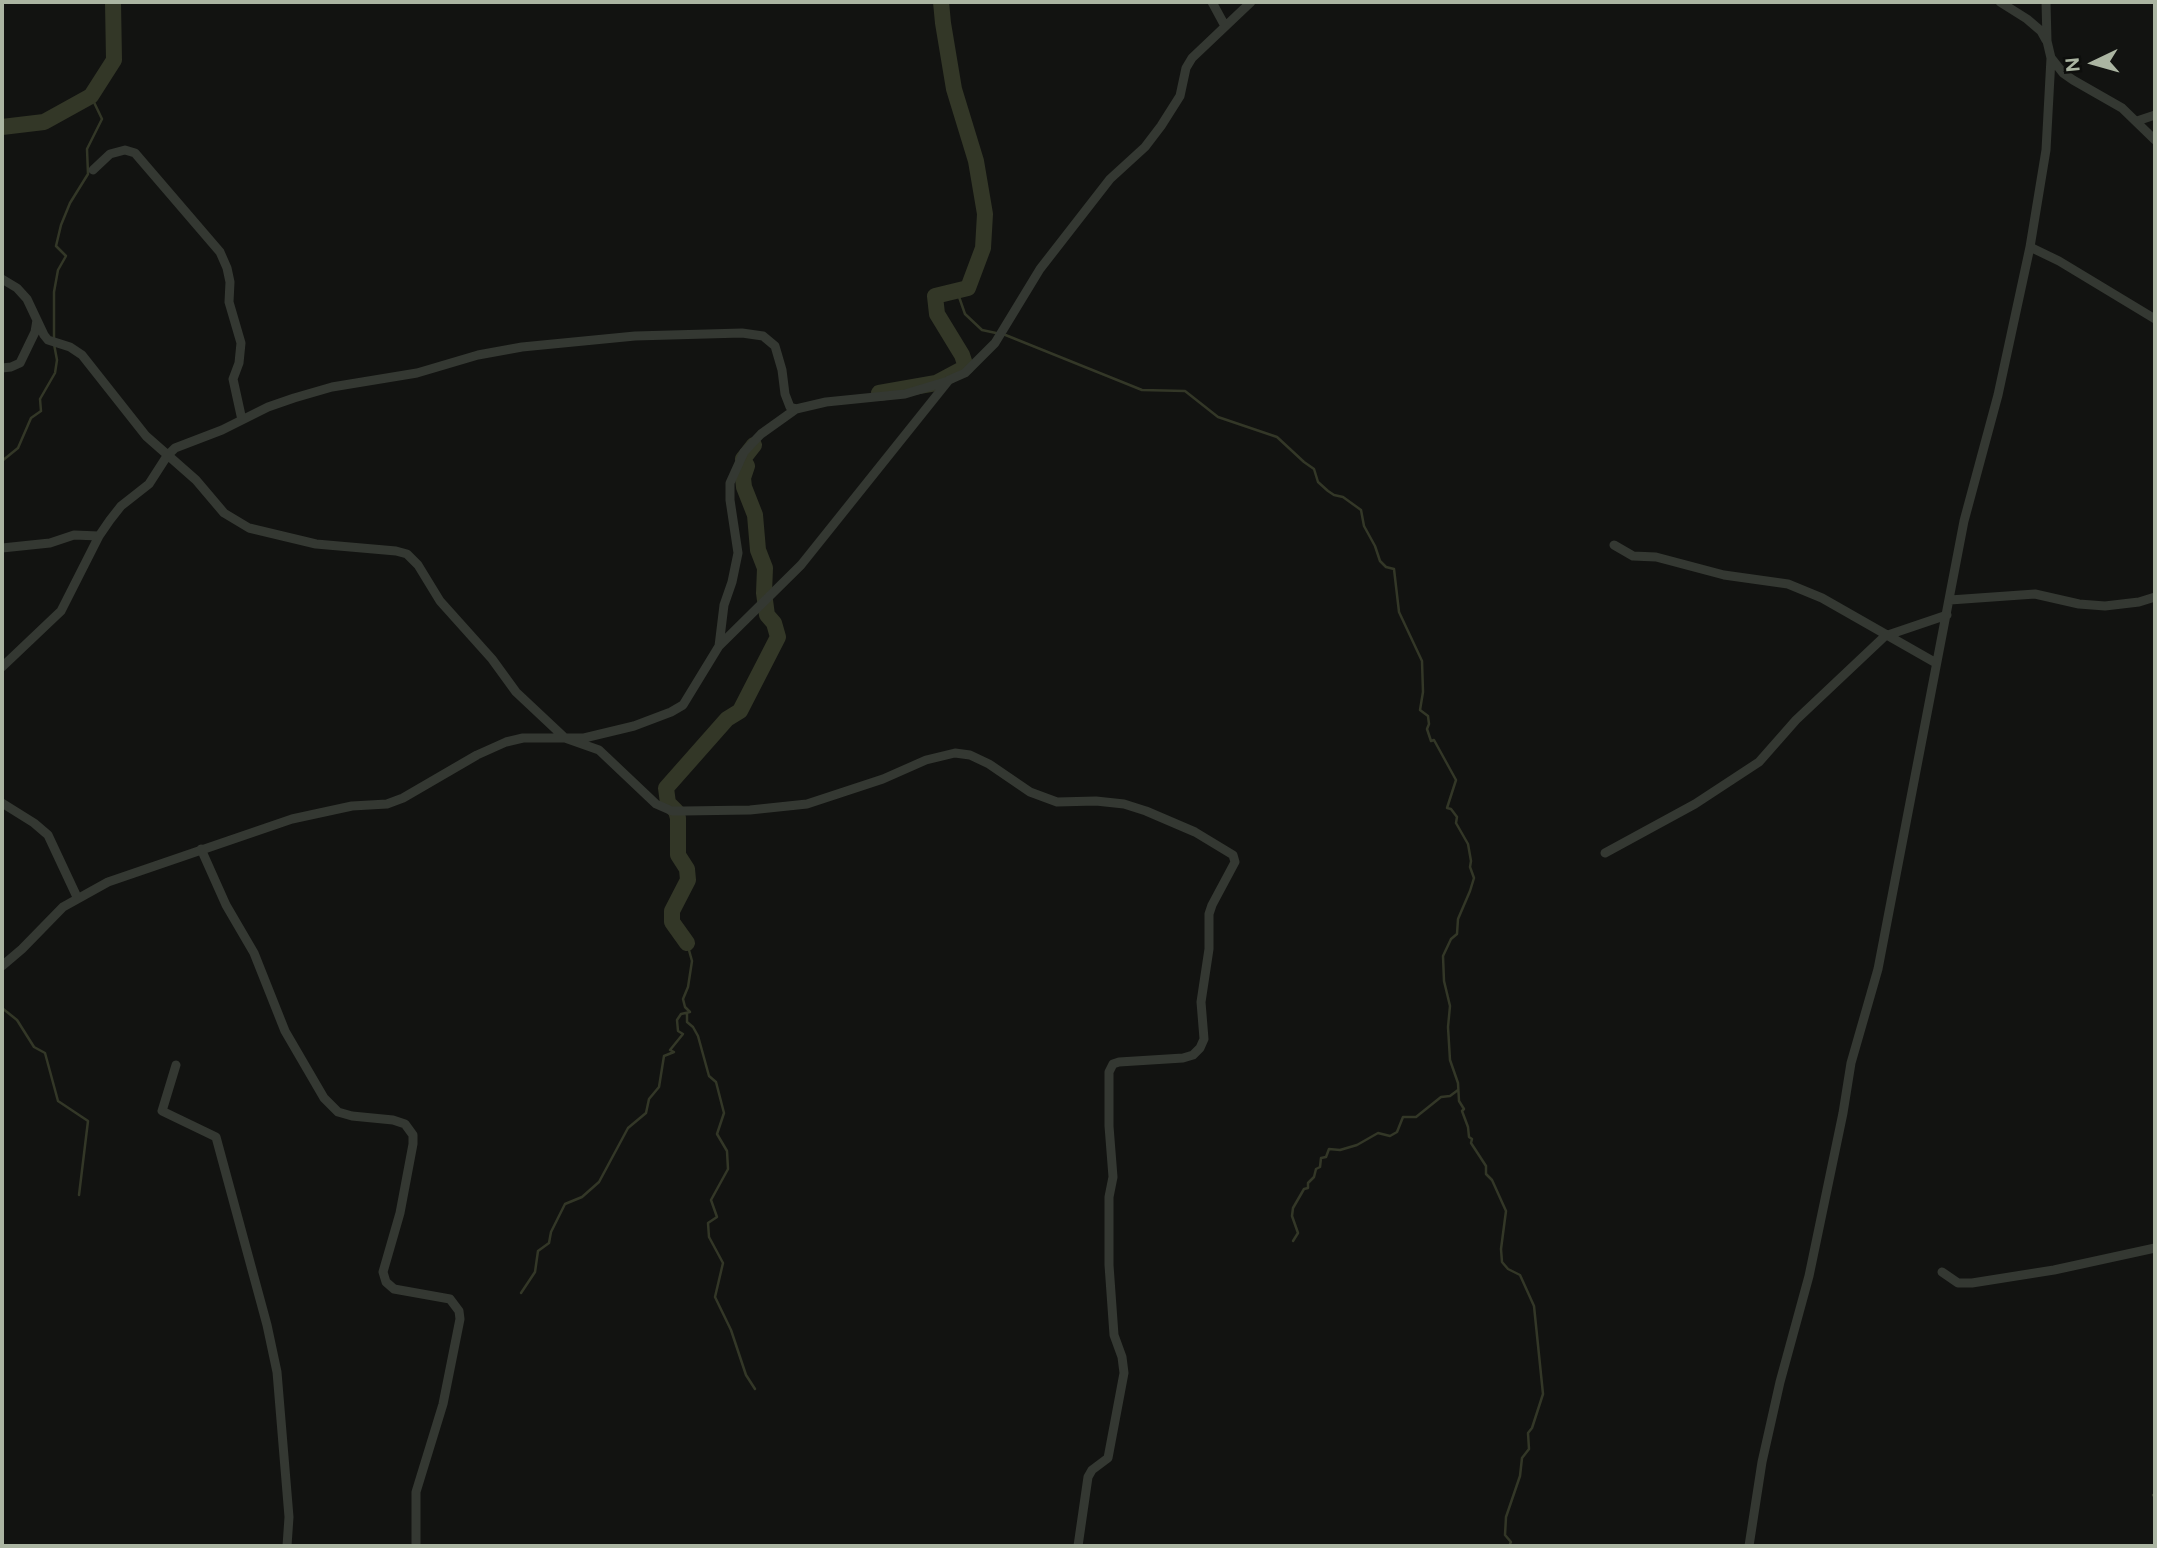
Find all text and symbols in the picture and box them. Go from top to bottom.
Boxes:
north arrow [2059,28,2129,98]
text: N [2060,57,2085,73]

